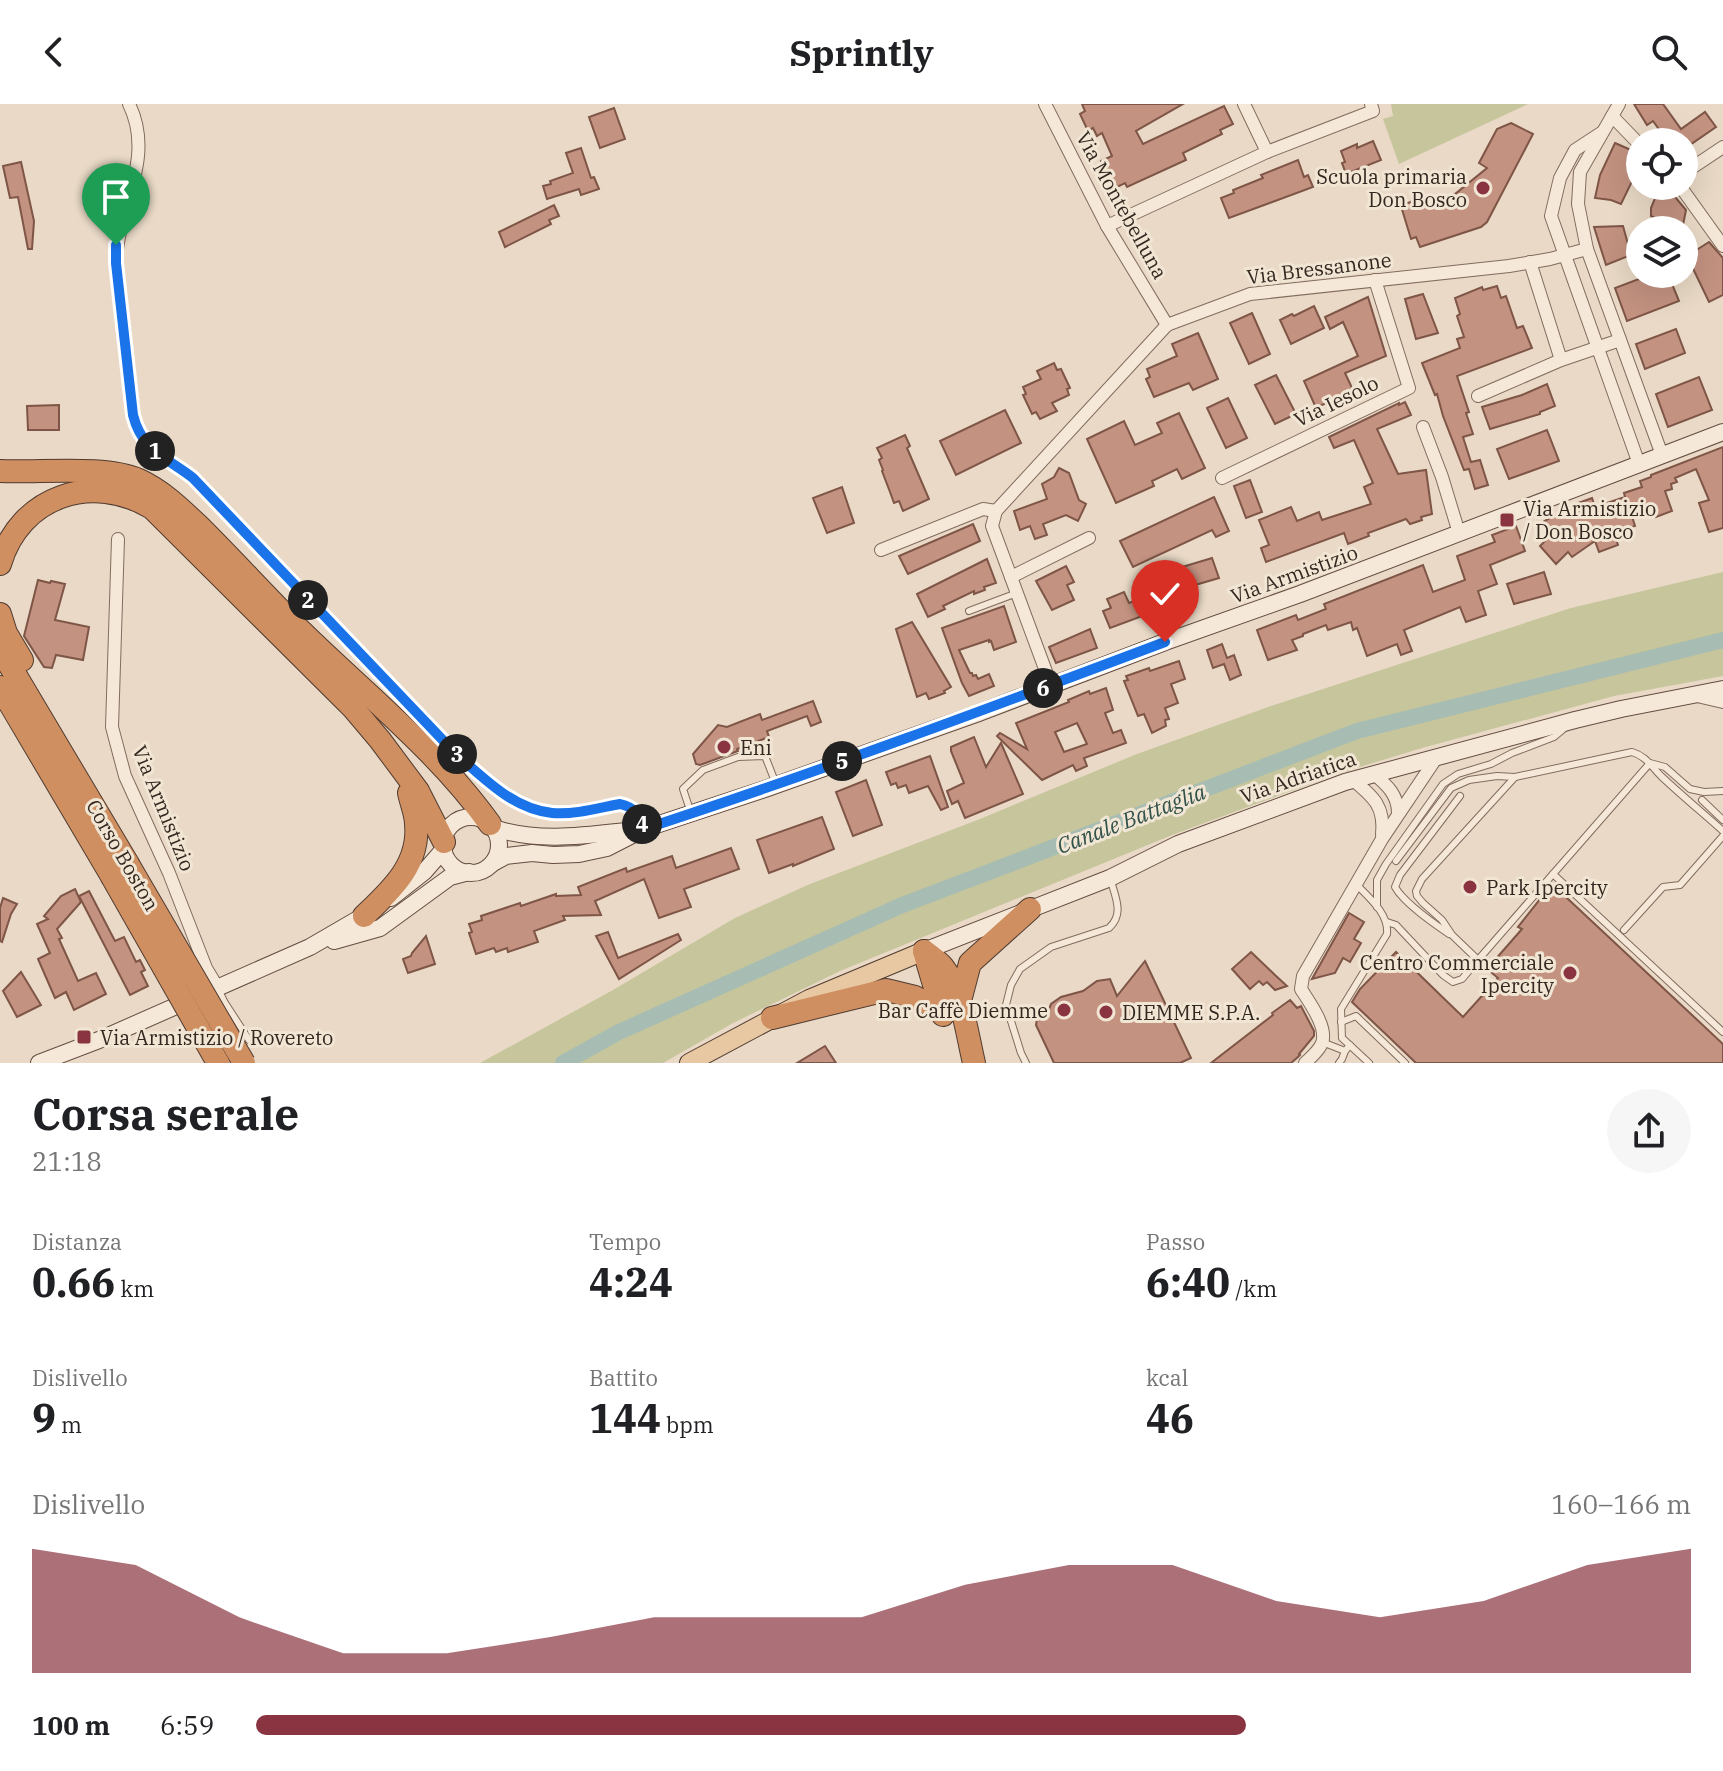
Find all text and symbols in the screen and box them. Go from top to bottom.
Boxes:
text: Sprintly [789,29,934,76]
icon: back [32,30,76,74]
icon: search [1647,30,1691,74]
street label: Via Montebelluna [1070,126,1174,284]
map controls [1626,128,1698,288]
button: locate [1626,128,1698,200]
pin [82,163,150,245]
place label: Scuola primaria Don Bosco [1316,163,1467,213]
icon: arrive [94,175,138,219]
marker: Scuola primaria Don Bosco [1474,179,1492,197]
button: layers [1626,216,1698,288]
street label: Via Bressanone [1245,246,1393,290]
street label: Via Iesolo [1289,369,1383,433]
pin: 1 [135,431,175,471]
text: 1 [148,436,162,465]
place label: Via Armistizio / Don Bosco [1523,495,1656,545]
marker: Via Armistizio / Don Bosco [1498,511,1516,529]
street label: Via Armistizio [1227,539,1361,609]
pin [1131,560,1199,642]
icon: check [1143,572,1187,616]
pin: 2 [288,580,328,620]
text: 2 [301,585,315,614]
pin: 6 [1023,668,1063,708]
text: 6 [1036,673,1050,702]
pin: 3 [437,734,477,774]
place label: Eni [740,734,772,761]
marker: Eni [715,738,733,756]
text: 3 [450,739,464,768]
street label: Via Armistizio [126,741,202,875]
pin: 5 [822,741,862,781]
street label: Via Adriatica [1236,745,1360,809]
text: 5 [835,746,849,775]
water label: Canale Battaglia [1052,776,1210,860]
street label: Corso Boston [80,795,166,916]
pin: 4 [622,804,662,844]
text: 4 [635,809,649,838]
place label: Park Ipercity [1486,874,1608,901]
marker: Park Ipercity [1461,878,1479,896]
place label: Centro Commerciale Ipercity [1360,949,1554,999]
marker: Centro Commerciale Ipercity [1561,964,1579,982]
place label: Bar Caffè Diemme [878,997,1048,1024]
place label: DIEMME S.P.A. [1122,999,1260,1026]
marker: Bar Caffè Diemme [1055,1001,1073,1019]
marker: DIEMME S.P.A. [1097,1003,1115,1021]
place label: Via Armistizio / Rovereto [100,1024,333,1051]
marker: Via Armistizio / Rovereto [75,1028,93,1046]
text: Corsa serale [32,1085,299,1142]
button: share [1607,1089,1691,1173]
text: 21:18 [32,1144,102,1178]
text: Distanza [32,1227,122,1256]
text: Tempo [589,1227,661,1256]
text: Passo [1146,1227,1205,1256]
text: 0.66 [32,1256,115,1308]
text: 4:24 [589,1256,673,1308]
text: 6:40 [1146,1256,1230,1308]
text: km [115,1274,154,1303]
text: /km [1230,1274,1277,1303]
text: Dislivello [32,1363,128,1392]
text: Battito [589,1363,658,1392]
text: kcal [1146,1363,1188,1392]
text: 9 [32,1392,56,1444]
text: 144 [589,1392,661,1444]
text: 46 [1146,1392,1194,1444]
text: m [56,1410,82,1439]
text: bpm [661,1410,714,1439]
text: Dislivello [32,1487,145,1521]
text: 160–166 m [1551,1487,1691,1521]
text: 100 m [32,1708,110,1742]
text: 6:59 [160,1708,214,1742]

